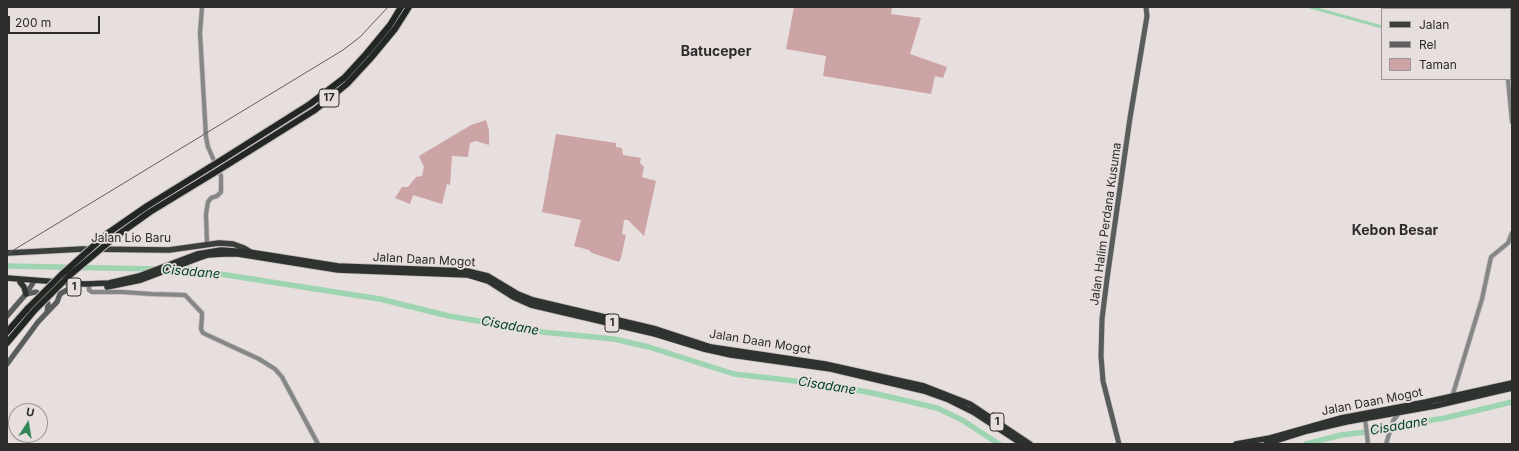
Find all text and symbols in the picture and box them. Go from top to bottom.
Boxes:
scale bar [10,8,102,34]
legend [1381,8,1511,80]
text: 200 m [15,15,51,30]
text: Jalan [1419,17,1449,32]
text: Rel [1419,37,1436,52]
district label: Batuceper [681,44,751,60]
text: Taman [1419,57,1457,72]
road number: 17 [319,89,339,107]
street label: Jalan Halim Perdana Kusuma [1087,141,1125,307]
district label: Kebon Besar [1352,223,1438,239]
street label: Jalan Lio Baru [91,231,171,245]
street label: Jalan Daan Mogot [372,250,476,270]
water label: Cisadane [161,262,221,282]
road number: 1 [67,278,81,296]
water label: Cisadane [480,313,540,339]
road number: 1 [605,314,619,332]
street label: Jalan Daan Mogot [708,327,812,357]
water label: Cisadane [797,374,857,398]
street label: Jalan Daan Mogot [1320,385,1424,419]
north arrow [8,403,48,443]
text: U [25,405,36,420]
road number: 1 [990,413,1004,431]
water label: Cisadane [1369,413,1429,439]

